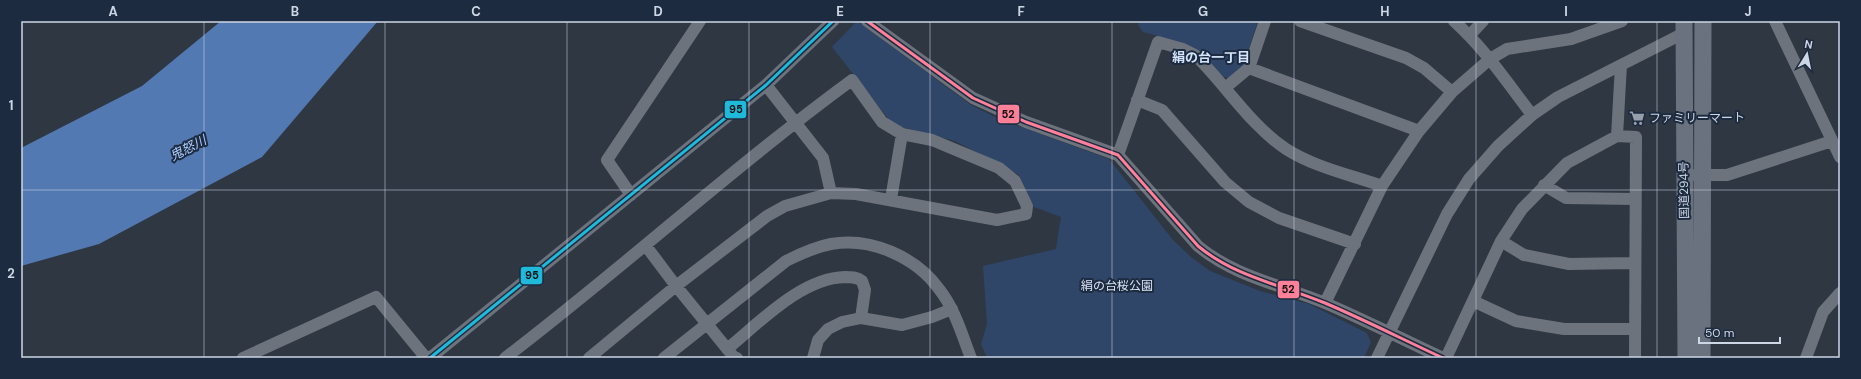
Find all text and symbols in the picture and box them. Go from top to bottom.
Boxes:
text: A [108,3,118,20]
text: B [291,3,299,20]
text: C [471,3,481,20]
text: D [653,3,663,20]
text: E [836,3,844,20]
text: F [1017,3,1025,20]
text: G [1198,3,1208,20]
text: H [1380,3,1390,20]
text: I [1564,3,1568,20]
text: J [1744,3,1752,20]
north arrow [1787,34,1827,74]
text: N [1804,37,1814,52]
district label: 絹の台一丁目 [1172,49,1250,66]
text: 1 [9,97,13,114]
line badge: 95 [724,100,747,119]
text: 95 [729,102,743,116]
line badge: 52 [997,104,1020,124]
text: 52 [1001,107,1015,121]
supermarket icon: ファミリーマート [1628,109,1646,127]
place label: ファミリーマート [1649,110,1745,126]
water label: 鬼怒川 [167,131,211,164]
street label: 国道294号 [1675,161,1693,219]
text: 2 [7,265,15,282]
line badge: 95 [520,266,543,285]
text: 95 [525,268,539,282]
park label: 絹の台桜公園 [1081,278,1153,294]
line badge: 52 [1277,280,1300,299]
text: 52 [1281,282,1295,296]
scale bar [1699,319,1780,345]
text: 50 m [1705,325,1734,341]

